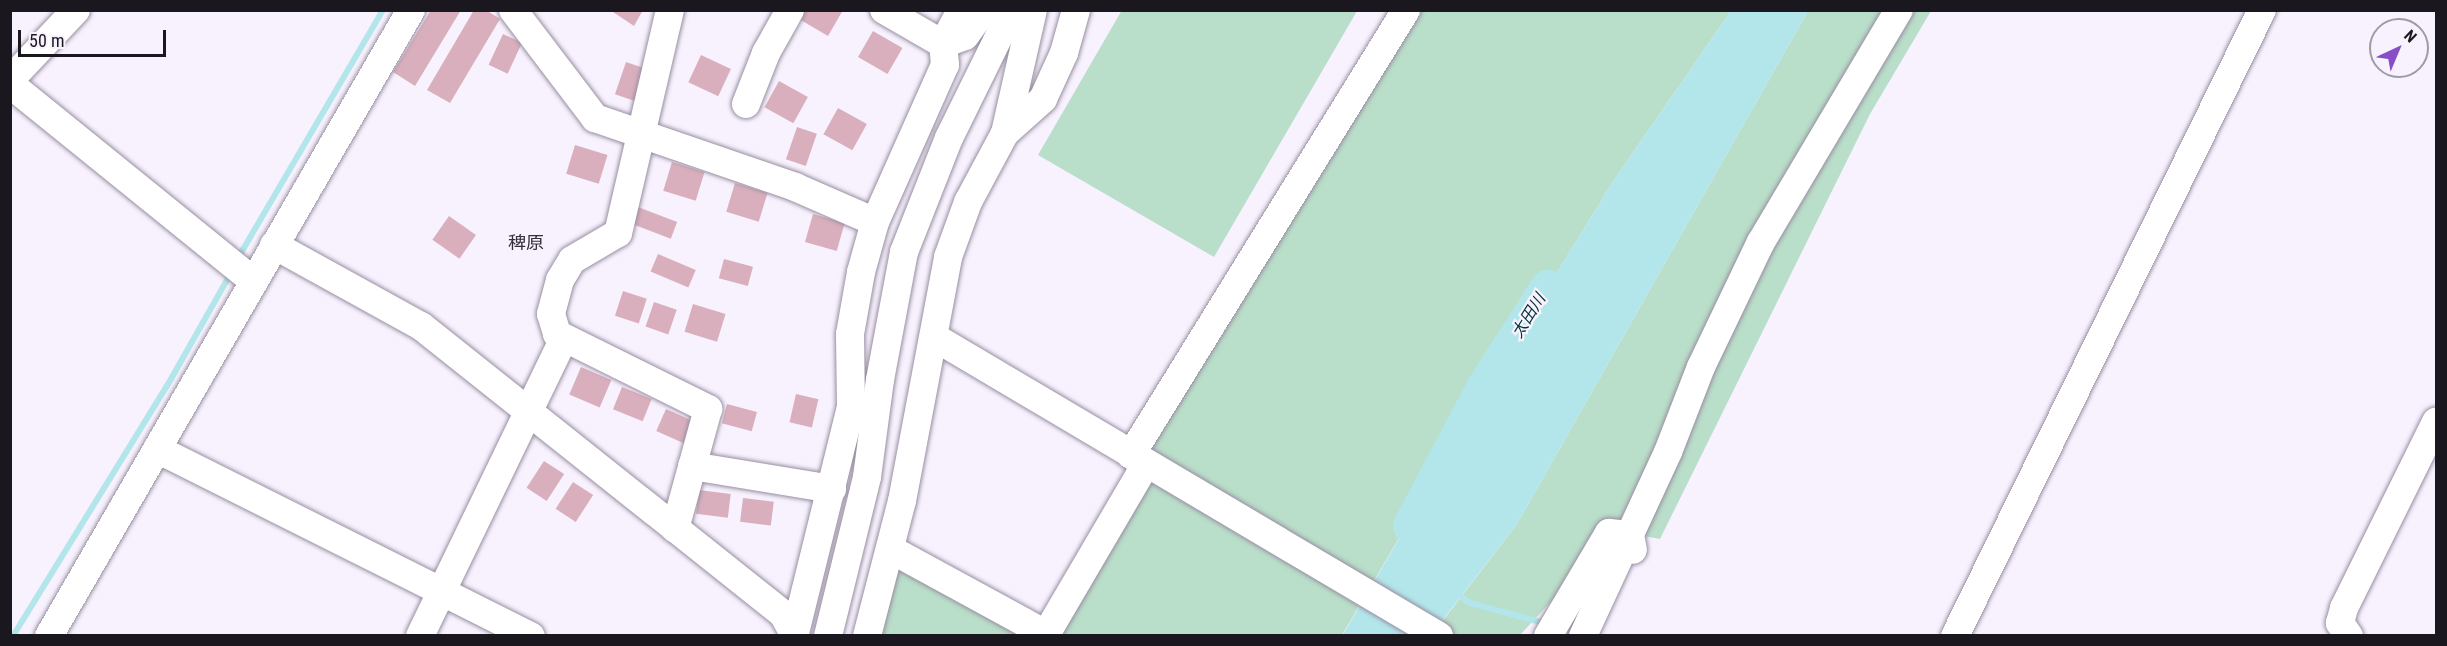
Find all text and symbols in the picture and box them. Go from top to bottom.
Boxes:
scale bar [21,18,170,56]
north arrow [2369,18,2429,78]
text: N [2400,26,2421,46]
text: 50 m [29,30,64,51]
district label: 稗原 [508,232,544,254]
water label: 太田川 [1508,291,1550,341]

